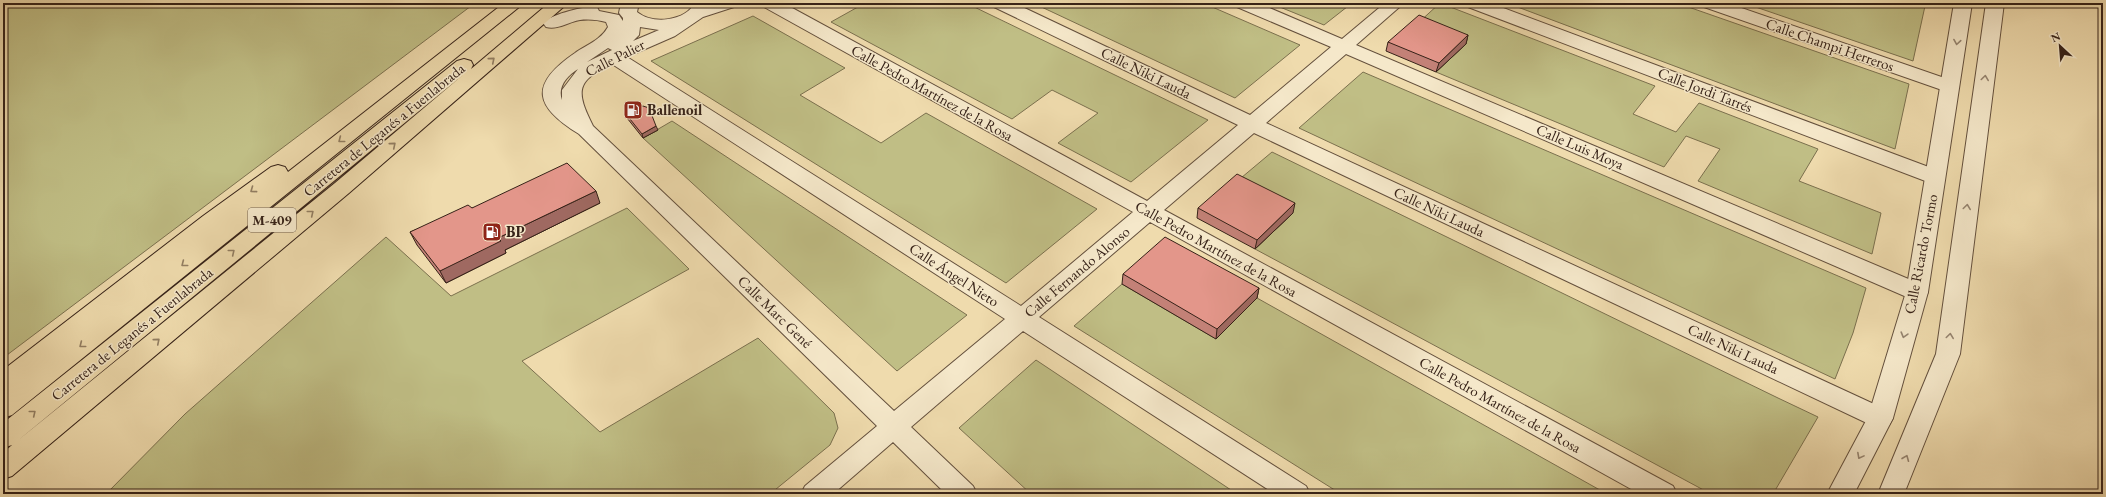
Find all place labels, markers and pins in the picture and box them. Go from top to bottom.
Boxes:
fuel station icon: Ballenoil [622,99,644,121]
place label: Ballenoil [647,100,703,119]
fuel station icon: BP [481,221,503,243]
place label: BP [506,222,525,241]

